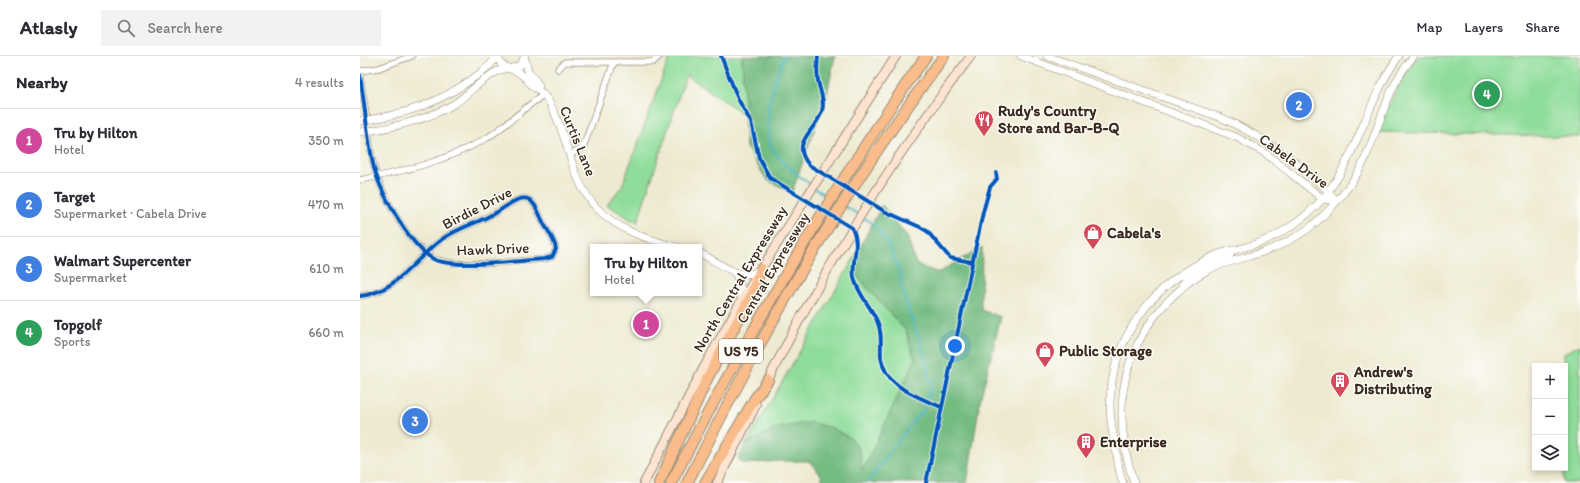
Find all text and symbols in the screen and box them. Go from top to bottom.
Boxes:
search box [101,10,381,46]
text: Atlasly [20,16,77,39]
icon: search [115,17,137,39]
text: Search here [147,19,223,37]
text: Map [1417,19,1442,36]
text: Layers [1464,19,1503,36]
text: Share [1525,19,1560,36]
text: Nearby [16,72,68,92]
text: 4 results [295,75,344,90]
pin: 4 [1474,79,1500,109]
pin: 2 [1286,90,1312,120]
place label: Rudy's Country Store and Bar-B-Q [998,102,1120,137]
street label: Curtis Lane [556,103,600,179]
restaurant icon: Rudy's Country Store and Bar-B-Q [973,109,995,137]
text: Tru by Hilton [54,124,137,142]
street label: Cabela Drive [1256,130,1332,192]
text: 1 [26,133,32,148]
text: 350 m [308,133,344,148]
text: Hotel [54,142,84,157]
street label: Birdie Drive [439,183,515,233]
text: Target [54,188,95,206]
text: 2 [26,197,32,212]
text: 470 m [308,197,344,212]
street label: North Central Expressway [689,203,791,355]
text: Supermarket · Cabela Drive [54,206,207,221]
street label: Central Expressway [733,209,813,327]
shop icon: Cabela's [1082,222,1104,250]
place label: Cabela's [1107,224,1161,242]
street label: Hawk Drive [456,239,530,259]
popup [590,244,702,296]
text: Walmart Supercenter [54,252,191,270]
text: Tru by Hilton [604,254,688,272]
text: 3 [25,261,33,276]
text: 610 m [309,261,344,276]
text: Supermarket [54,270,127,285]
text: Hotel [604,272,635,287]
pin: 1 [633,309,659,339]
text: Topgolf [54,316,102,334]
text: 4 [25,325,33,340]
text: 660 m [308,325,344,340]
text: Sports [54,334,90,349]
your location [945,336,965,356]
road number: US 75 [719,339,763,363]
shop icon: Public Storage [1034,340,1056,368]
place label: Public Storage [1059,342,1152,361]
place label: Andrew's Distributing [1353,363,1432,399]
map controls [1532,363,1568,471]
button: + [1532,363,1568,399]
building icon: Andrew's Distributing [1329,370,1351,398]
button: − [1532,399,1568,435]
pin: 3 [402,406,428,436]
building icon: Enterprise [1075,431,1097,459]
place label: Enterprise [1100,433,1167,452]
button: layers [1532,435,1568,471]

